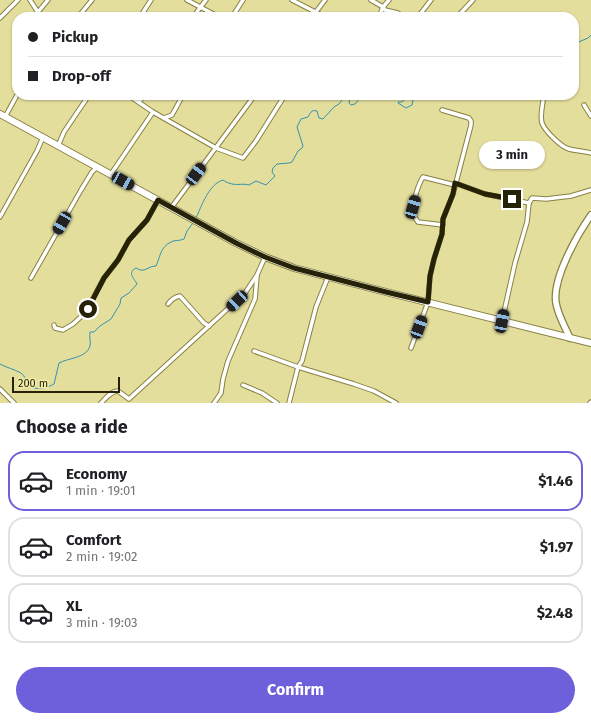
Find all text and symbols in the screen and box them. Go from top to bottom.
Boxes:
text: Pickup [52,28,98,46]
text: Drop-off [52,67,111,85]
callout: 3 min [479,141,545,169]
text: 3 min [496,147,528,162]
car [184,161,208,187]
car [110,170,136,192]
route end [503,190,521,208]
car [404,194,422,220]
car [51,210,73,236]
car [224,288,250,314]
route start [79,300,97,318]
car [494,308,510,334]
car [409,314,429,340]
scale bar [12,375,120,394]
text: 200 m [18,377,48,390]
text: Choose a ride [16,416,128,438]
icon: car [18,463,54,499]
text: Economy [66,465,127,483]
text: $1.46 [538,472,573,490]
text: 1 min · 19:01 [66,483,136,498]
icon: car [18,529,54,565]
text: Comfort [66,531,122,549]
text: $1.97 [540,538,573,556]
text: 2 min · 19:02 [66,549,137,564]
icon: car [18,595,54,631]
text: XL [66,597,82,615]
text: $2.48 [537,604,573,622]
text: 3 min · 19:03 [66,615,138,630]
button: Confirm [16,667,575,713]

